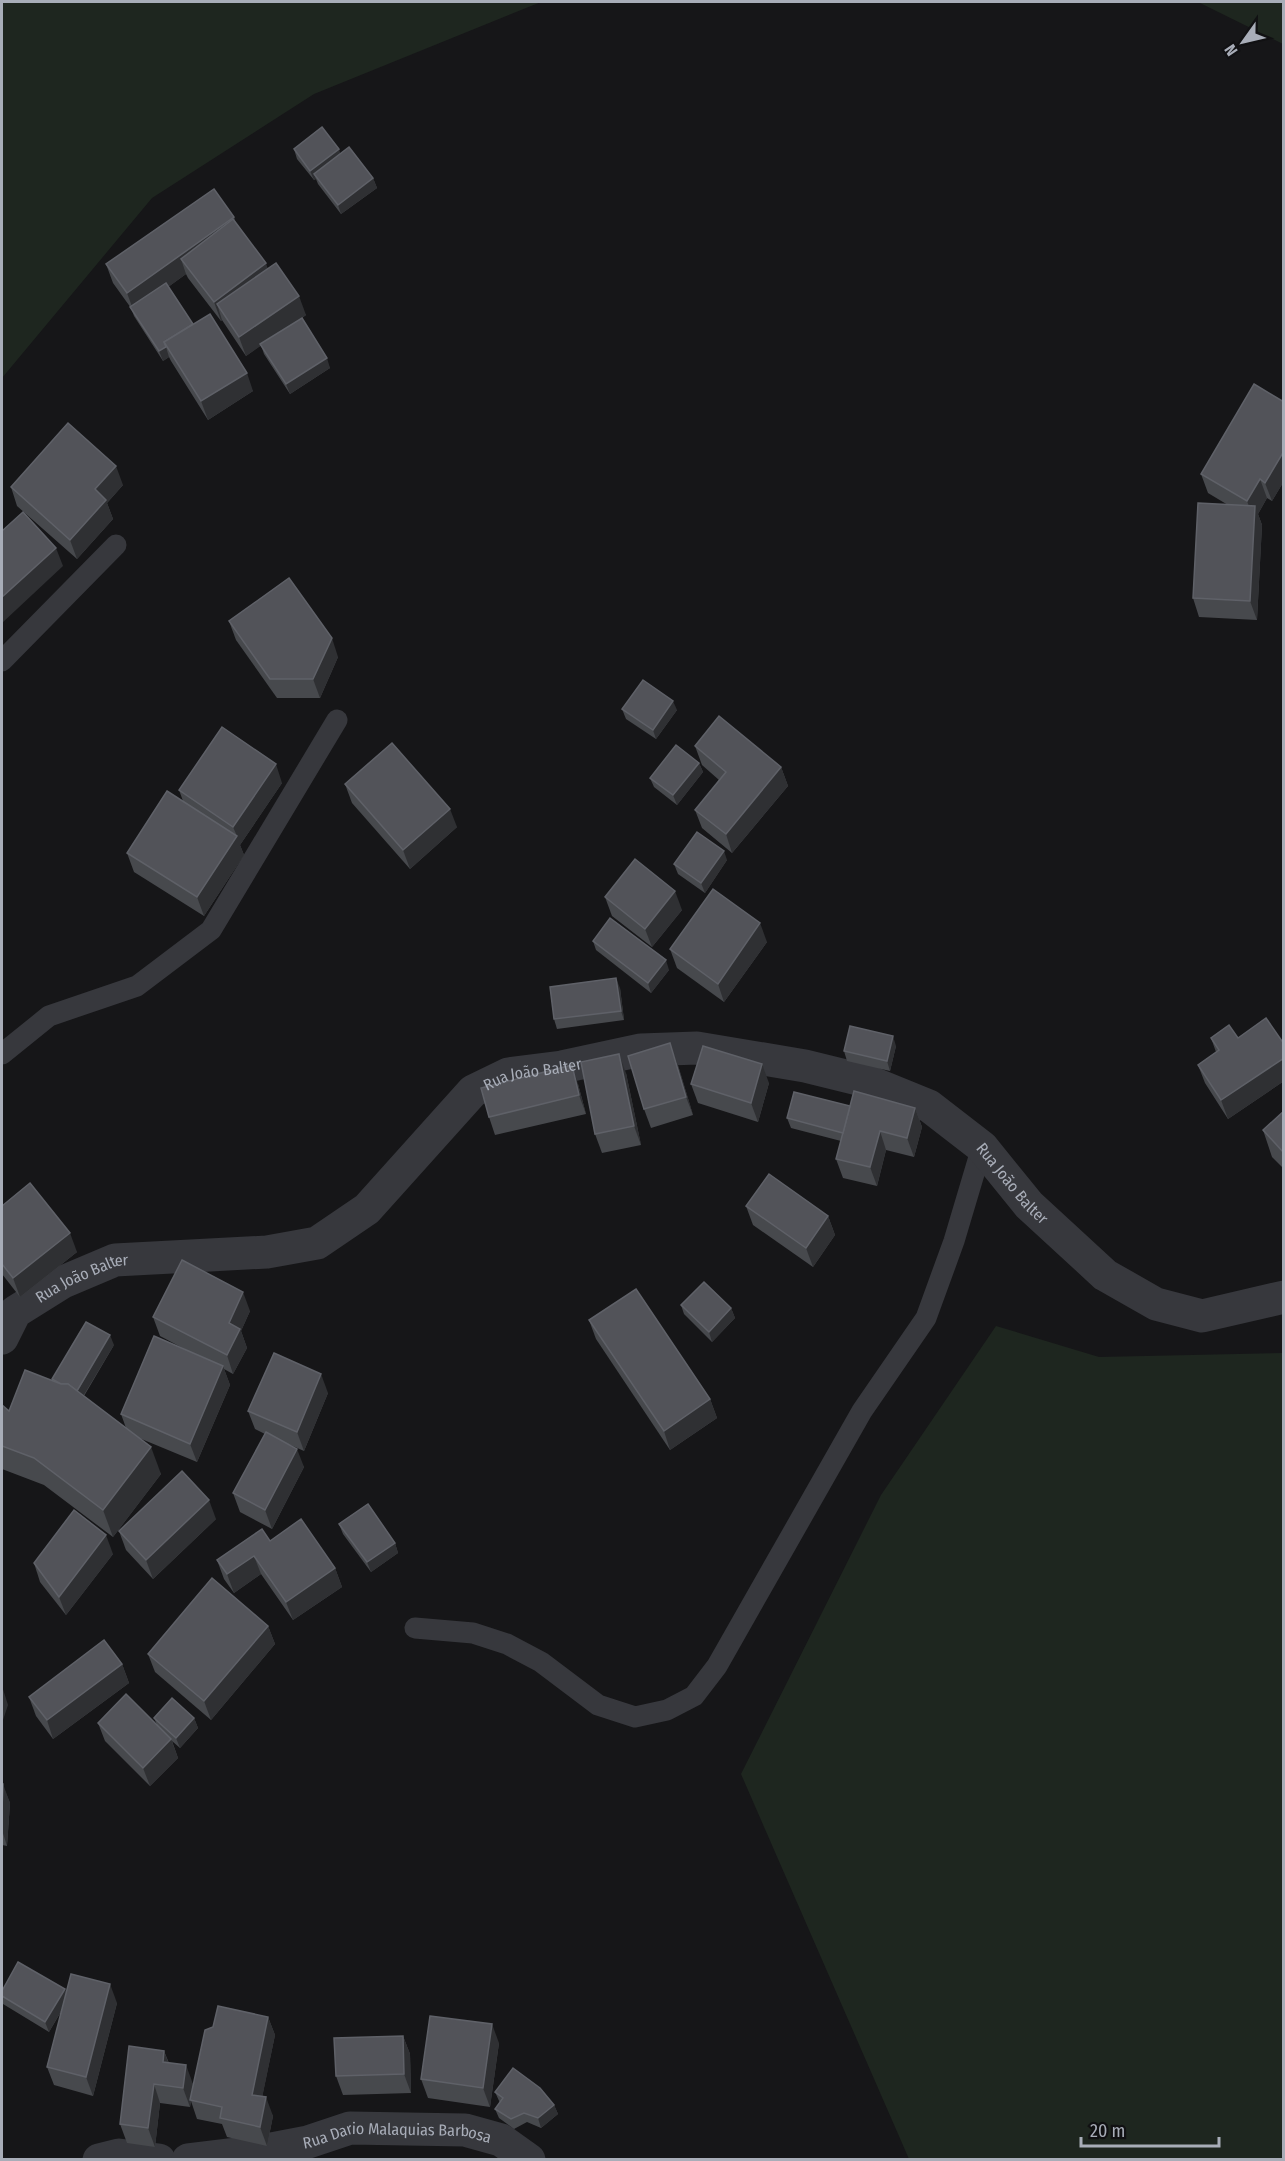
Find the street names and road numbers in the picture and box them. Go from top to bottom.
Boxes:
street label: Rua João Balter [480,1054,584,1095]
street label: Rua João Balter [972,1139,1052,1228]
street label: Rua João Balter [32,1250,129,1307]
street label: Rua Dario Malaquias Barbosa [301,2119,494,2153]

